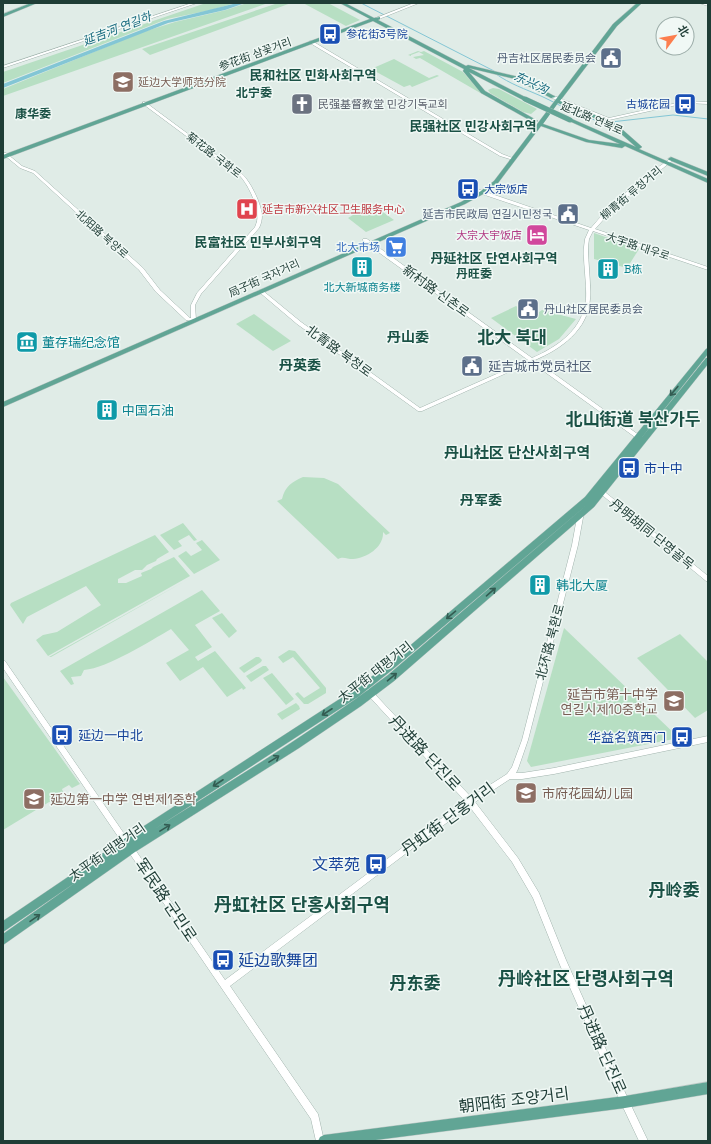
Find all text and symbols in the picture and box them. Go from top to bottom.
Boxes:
water label: 延吉河 연길하 [80,8,155,49]
north arrow [655,16,695,56]
bus stop icon: 参花街3号院 [317,21,343,47]
text: 北 [675,22,692,39]
place label: 参花街3号院 [346,27,408,41]
street label: 参花街 삼꽃거리 [217,34,293,74]
public building icon: 丹吉社区居民委员会 [598,45,624,71]
place label: 丹吉社区居民委员会 [497,51,596,65]
district label: 民和社区 민화사회구역 [249,67,377,84]
water label: 东兴沟 [511,68,553,99]
school or university icon: 延边大学师范分院 [110,69,136,95]
place label: 延边大学师范分院 [138,75,226,89]
district label: 北宁委 [236,85,272,101]
church icon: 民强基督教堂 민강기독교회 [289,91,315,117]
bus stop icon: 古城花园 [672,91,698,117]
place label: 民强基督教堂 민강기독교회 [318,97,448,111]
place label: 古城花园 [626,97,670,111]
street label: 延北路 연북로 [559,99,625,137]
district label: 康华委 [15,106,51,122]
district label: 民强社区 민강사회구역 [409,118,537,135]
street label: 菊花路 국화로 [184,129,244,181]
street label: 柳青街 류청거리 [597,163,665,223]
bus stop icon: 大宗饭店 [455,176,481,202]
place label: 大宗饭店 [484,182,528,196]
hospital icon: 延吉市新兴社区卫生服务中心 [234,196,260,222]
public building icon: 延吉市民政局 연길시민정국 [555,201,581,227]
place label: 延吉市新兴社区卫生服务中心 [262,202,405,216]
street label: 北阳路 북양로 [73,207,131,261]
place label: 延吉市民政局 연길시민정국 [422,207,552,221]
hotel icon: 大宗大宇饭店 [524,222,550,248]
place label: 大宗大宇饭店 [456,228,522,242]
street label: 大宇路 대우로 [604,229,672,263]
district label: 民富社区 민부사회구역 [194,234,322,251]
supermarket icon: 北大市场 [383,234,409,260]
place label: 北大市场 [336,240,380,254]
district label: 丹延社区 단연사회구역 [430,250,558,267]
building icon: 北大新城商务楼 [349,254,375,280]
street label: 局子街 국자거리 [226,256,302,300]
building icon: B栋 [595,256,621,282]
street label: 新村路 신촌로 [399,261,473,321]
place label: B栋 [624,262,642,276]
district label: 丹旺委 [456,266,492,282]
place label: 北大新城商务楼 [324,280,401,294]
public building icon: 丹山社区居民委员会 [515,296,541,322]
place label: 丹山社区居民委员会 [544,302,643,316]
street label: 北青路 북청로 [302,321,376,381]
district label: 北大 북대 [477,326,547,348]
district label: 丹山委 [387,328,429,346]
museum icon: 董存瑞纪念馆 [14,329,40,355]
place label: 董存瑞纪念馆 [42,334,120,351]
public building icon: 延吉城市党员社区 [459,353,485,379]
district label: 丹英委 [279,356,321,374]
place label: 延吉城市党员社区 [488,358,592,375]
one-way arrow [670,385,679,396]
building icon: 中国石油 [94,397,120,423]
place label: 中国石油 [122,402,174,419]
district label: 北山街道 북산가두 [566,408,701,430]
district label: 丹山社区 단산사회구역 [444,443,590,462]
bus stop icon: 市十中 [616,455,642,481]
place label: 市十中 [644,460,683,477]
district label: 丹军委 [460,491,502,509]
street label: 丹明胡同 단명골목 [607,495,697,573]
building icon: 韩北大厦 [527,572,553,598]
place label: 韩北大厦 [556,577,608,594]
one-way arrow [486,588,497,597]
street label: 北环路 북환로 [532,602,568,682]
one-way arrow [446,611,457,620]
street label: 太平街 태평거리 [334,638,416,706]
one-way arrow [387,672,398,681]
place label: 延吉市第十中学 연길시제10중학교 [561,686,658,718]
school or university icon: 延吉市第十中学 연길시제10중학교 [661,688,687,714]
one-way arrow [322,708,333,716]
street label: 丹进路 단진로 [384,711,466,796]
bus stop icon: 延边一中北 [49,722,75,748]
bus stop icon: 华益名筑西门 [669,724,695,750]
place label: 延边一中北 [78,727,143,744]
place label: 华益名筑西门 [588,729,666,746]
one-way arrow [268,754,280,762]
street label: 丹虹街 단홍거리 [397,778,499,860]
one-way arrow [213,779,224,787]
school or university icon: 市府花园幼儿园 [513,780,539,806]
place label: 市府花园幼儿园 [542,785,633,802]
school or university icon: 延边第一中学 연변제1중학 [21,786,47,812]
place label: 延边第一中学 연변제1중학 [50,791,197,808]
street label: 太平街 태평거리 [65,819,149,885]
one-way arrow [159,824,170,833]
bus stop icon: 文萃苑 [363,851,389,877]
street label: 军民路 군민로 [130,854,202,946]
place label: 文萃苑 [312,854,360,875]
district label: 丹岭委 [649,879,700,901]
district label: 丹虹社区 단홍사회구역 [214,893,390,916]
one-way arrow [29,914,40,922]
bus stop icon: 延边歌舞团 [210,947,236,973]
place label: 延边歌舞团 [238,950,318,971]
district label: 丹岭社区 단령사회구역 [498,967,674,990]
district label: 丹东委 [390,972,441,994]
street label: 丹进路 단진로 [573,1001,631,1097]
street label: 朝阳街 조양거리 [458,1083,570,1117]

